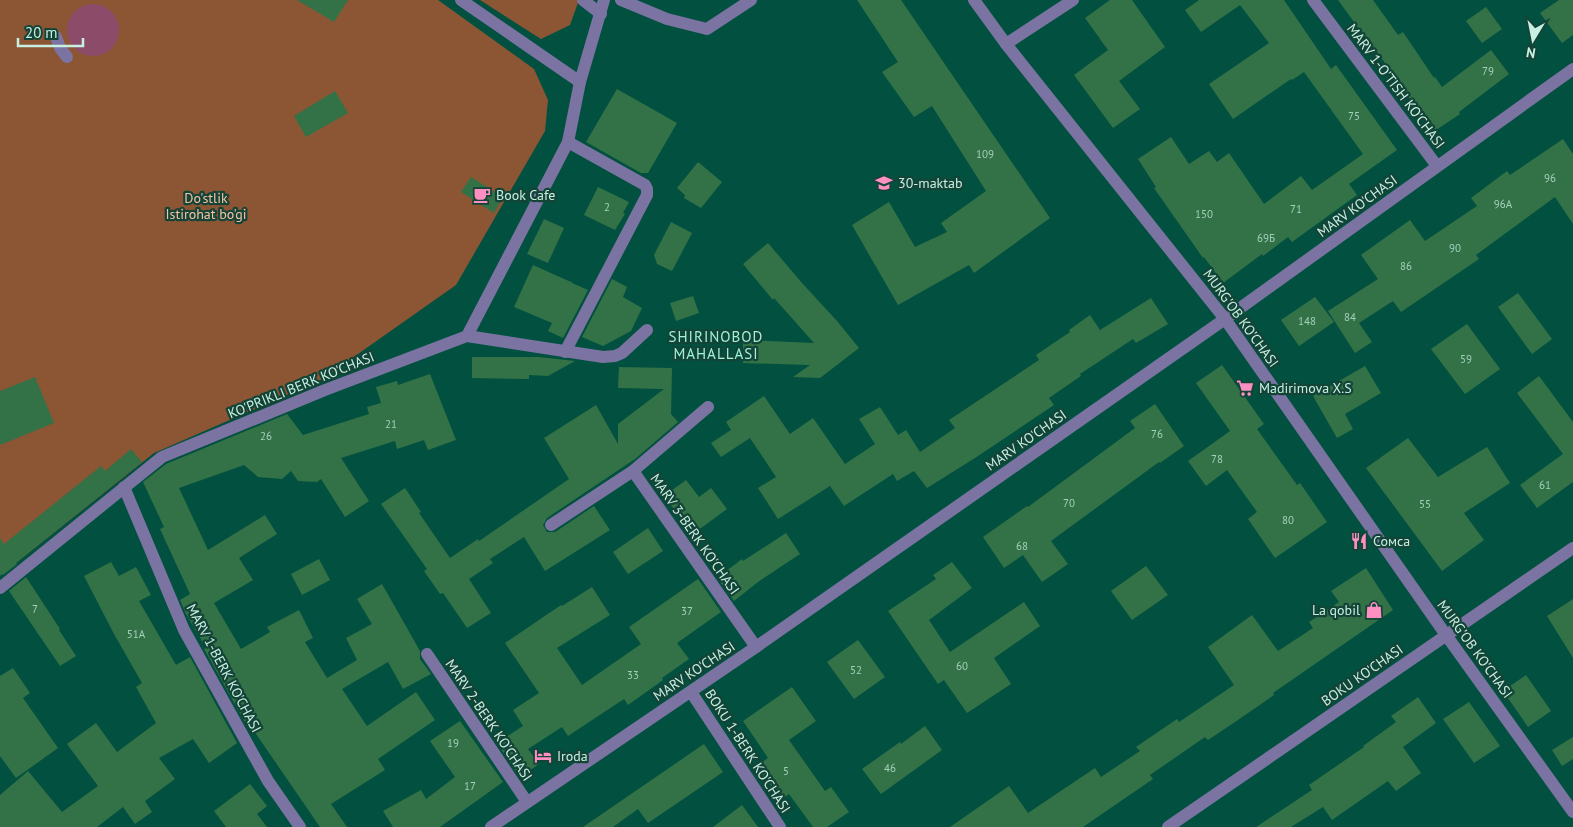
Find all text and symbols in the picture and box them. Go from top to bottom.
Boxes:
scale bar [18,15,82,47]
north arrow [1508,15,1558,65]
street label: MARV 1-O'TISH KO'CHASI [1343,20,1449,152]
text: 20 m [25,23,58,42]
text: N [1525,43,1537,62]
house number: 79 [1482,64,1494,78]
house number: 75 [1348,109,1360,123]
house number: 109 [976,147,994,161]
street label: MARV KO'CHASI [1313,171,1401,241]
house number: 96 [1544,171,1556,185]
school or university icon: 30-maktab [874,173,894,193]
place label: 30-maktab [898,174,963,192]
cafe icon: Book Cafe [472,185,492,205]
place label: Book Cafe [496,186,555,204]
park label: Do'stlik Istirohat bo'gi [165,189,247,223]
house number: 96А [1494,197,1513,211]
house number: 2 [604,200,610,214]
house number: 71 [1290,202,1302,216]
house number: 150 [1195,207,1213,221]
house number: 69Б [1257,231,1275,245]
house number: 90 [1449,241,1461,255]
house number: 86 [1400,259,1412,273]
street label: MURG'OB KO'CHASI [1199,265,1283,371]
house number: 84 [1344,310,1356,324]
house number: 148 [1298,314,1316,328]
district label: SHIRINOBOD MAHALLASI [669,327,763,363]
street label: KO'PRIKLI BERK KO'CHASI [225,347,377,423]
house number: 59 [1460,352,1472,366]
supermarket icon: Madirimova X.S [1235,378,1255,398]
place label: Madirimova X.S [1259,379,1352,397]
street label: MARV KO'CHASI [982,405,1070,475]
house number: 21 [385,417,397,431]
house number: 76 [1151,427,1163,441]
house number: 26 [260,429,272,443]
house number: 78 [1211,452,1223,466]
street label: MARV 3-BERK KO'CHASI [647,470,743,598]
house number: 61 [1539,478,1551,492]
house number: 70 [1063,496,1075,510]
house number: 55 [1419,497,1431,511]
house number: 80 [1282,513,1294,527]
restaurant icon: Сомса [1349,531,1369,551]
place label: Сомса [1373,532,1410,550]
house number: 68 [1016,539,1028,553]
street label: MURG'OB KO'CHASI [1433,596,1517,702]
shop icon: La qobil [1364,600,1384,620]
street label: MARV 1-BERK KO'CHASI [182,601,266,735]
place label: La qobil [1312,601,1360,619]
house number: 7 [32,602,38,616]
house number: 37 [681,604,693,618]
house number: 51А [127,627,146,641]
street label: MARV KO'CHASI [650,637,738,705]
street label: BOKU KO'CHASI [1318,640,1406,710]
street label: MARV 2-BERK KO'CHASI [441,656,537,784]
house number: 60 [956,659,968,673]
house number: 52 [850,663,862,677]
house number: 33 [627,668,639,682]
street label: BOKU 1-BERK KO'CHASI [701,686,795,816]
house number: 19 [447,736,459,750]
hotel icon: Iroda [533,746,553,766]
place label: Iroda [557,747,588,765]
house number: 46 [884,761,896,775]
house number: 5 [783,764,789,778]
house number: 17 [464,779,476,793]

